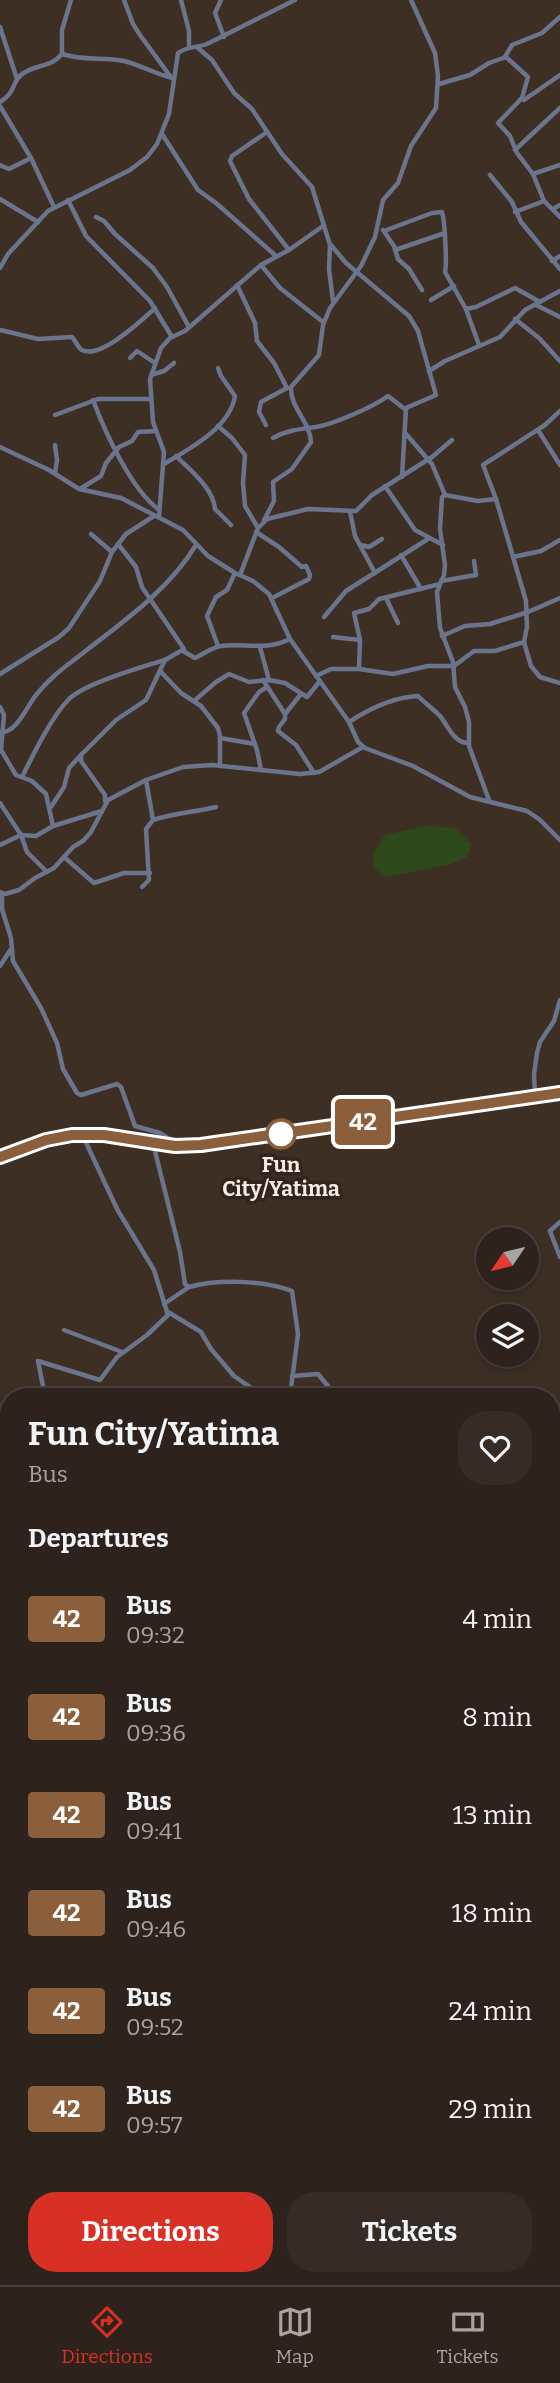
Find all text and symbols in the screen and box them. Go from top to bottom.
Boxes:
line badge: 42 [332,1099,394,1145]
text: 42 [349,1108,377,1136]
marker: Fun City/Yatima [266,1119,296,1149]
place label: Fun City/Yatima [222,1152,340,1202]
north arrow [476,1227,539,1290]
map controls [476,1227,539,1367]
button: layers [476,1304,539,1367]
button: heart [458,1411,532,1485]
text: Fun City/Yatima [28,1414,279,1454]
text: Bus [28,1460,68,1488]
text: Departures [28,1523,169,1554]
text: Bus [126,1590,172,1621]
text: 4 min [463,1604,532,1635]
text: 42 [52,1605,81,1633]
text: 09:32 [126,1621,185,1649]
text: Bus [126,1688,172,1719]
text: 8 min [462,1702,532,1733]
text: 42 [52,1703,81,1731]
text: 09:36 [126,1719,186,1747]
text: Bus [126,1786,172,1817]
text: 13 min [452,1800,532,1831]
text: 42 [52,1801,81,1829]
text: 09:41 [126,1817,182,1845]
text: Bus [126,1884,172,1915]
text: 18 min [452,1898,532,1929]
text: 42 [52,1899,81,1927]
text: 09:46 [126,1915,186,1943]
text: Bus [126,1982,172,2013]
text: 24 min [448,1996,532,2027]
text: 42 [52,1997,81,2025]
text: 09:52 [126,2013,184,2041]
text: Bus [126,2080,172,2111]
text: 29 min [448,2094,532,2125]
text: 42 [52,2095,81,2123]
text: 09:57 [126,2111,182,2139]
button: Directions [28,2192,273,2272]
button: Tickets [287,2192,532,2272]
tab: Directions [61,2303,153,2368]
tab: Map [276,2303,314,2368]
tab: Tickets [437,2303,499,2368]

